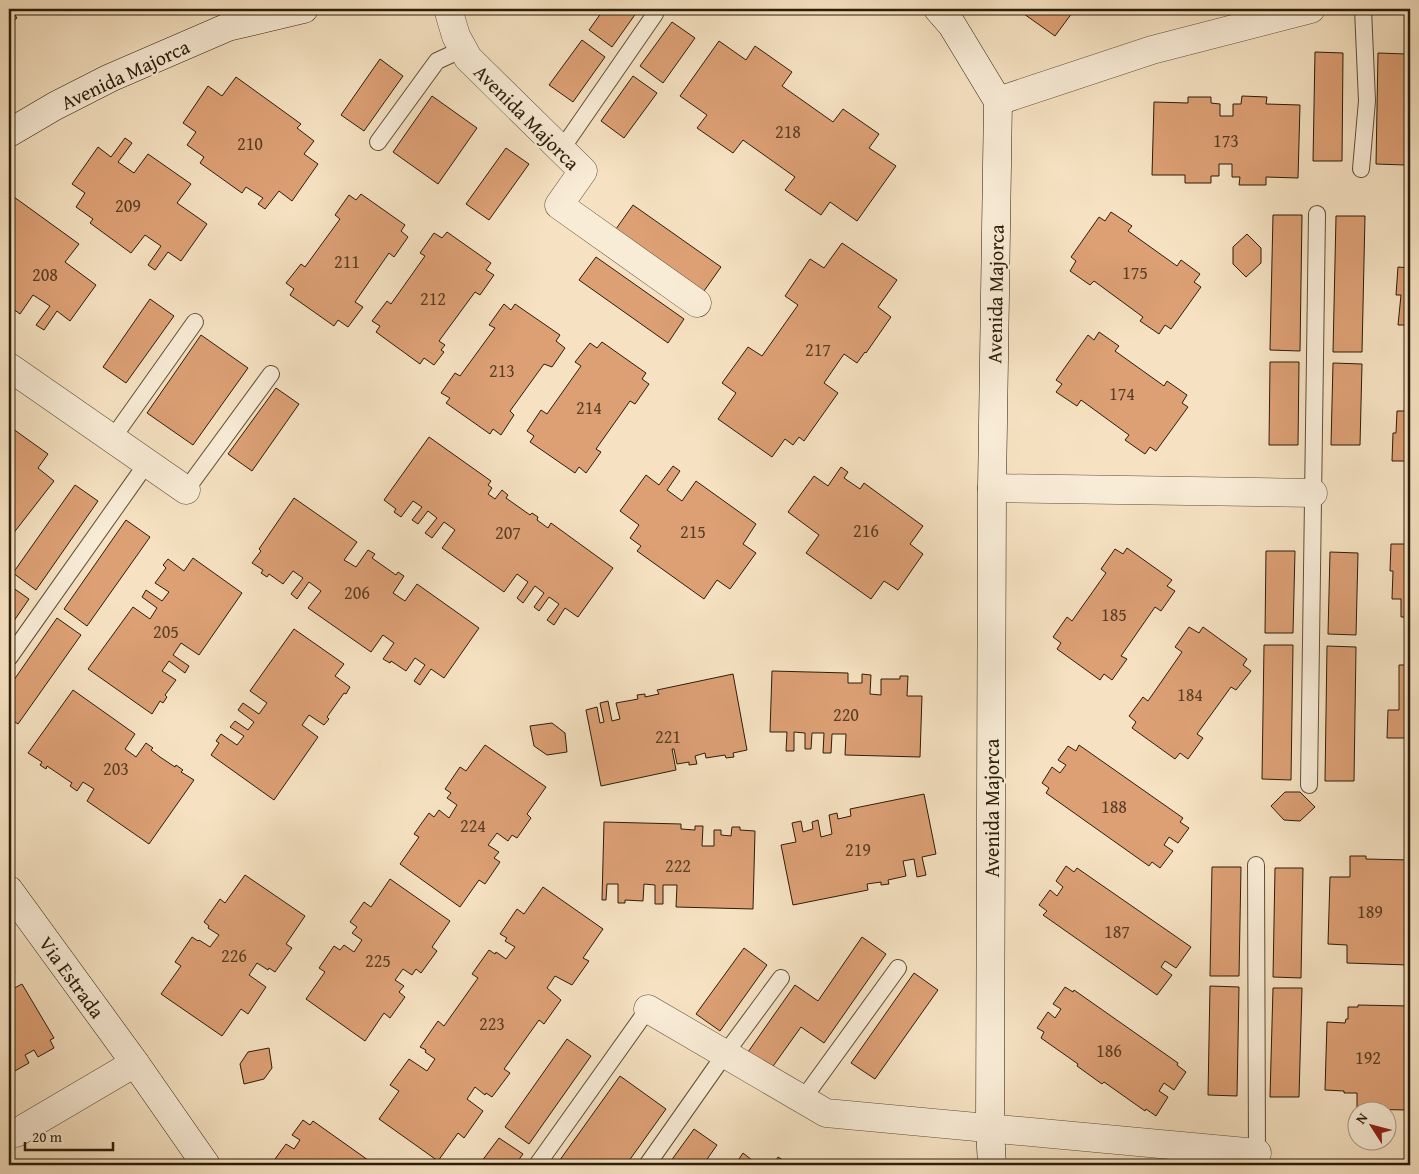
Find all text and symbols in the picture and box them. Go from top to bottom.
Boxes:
street label: Avenida Majorca [56,31,195,117]
street label: Avenida Majorca [468,58,587,177]
house number: 218 [775,118,801,145]
house number: 173 [1213,127,1239,154]
house number: 210 [237,130,263,157]
house number: 209 [115,192,141,219]
street label: Avenida Majorca [979,224,1011,364]
house number: 211 [334,248,360,275]
house number: 175 [1122,259,1148,286]
house number: 208 [32,261,58,288]
house number: 212 [420,285,446,312]
house number: 217 [805,336,831,363]
house number: 213 [489,357,515,384]
house number: 174 [1109,380,1135,407]
house number: 214 [576,394,602,421]
house number: 216 [853,517,879,544]
house number: 215 [680,518,706,545]
house number: 207 [495,519,521,546]
house number: 206 [344,579,370,606]
house number: 185 [1101,601,1127,628]
house number: 205 [153,618,179,645]
house number: 184 [1177,681,1203,708]
house number: 220 [833,701,859,728]
house number: 221 [655,723,681,750]
street label: Avenida Majorca [977,738,1006,878]
house number: 203 [103,755,129,782]
house number: 188 [1101,793,1127,820]
house number: 224 [460,812,486,839]
house number: 219 [845,836,871,863]
house number: 222 [665,852,691,879]
house number: 189 [1357,898,1383,925]
house number: 187 [1104,918,1130,945]
street label: Via Estrada [32,930,112,1025]
house number: 226 [221,942,247,969]
house number: 225 [365,947,391,974]
house number: 223 [479,1010,505,1037]
house number: 186 [1096,1037,1122,1064]
house number: 192 [1355,1044,1381,1071]
north arrow [1346,1102,1396,1152]
text: N [1351,1108,1373,1128]
scale bar [25,1119,112,1151]
text: 20 m [32,1126,63,1147]

